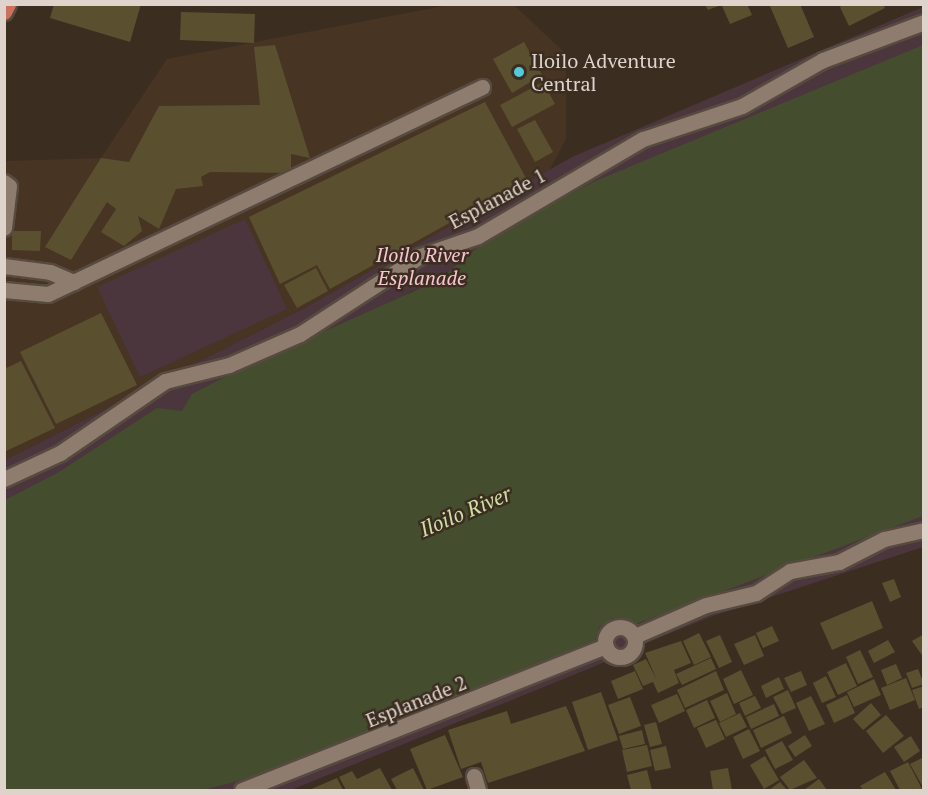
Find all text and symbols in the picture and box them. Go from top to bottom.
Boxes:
place label: Iloilo Adventure Central [531,48,676,95]
marker: Iloilo Adventure Central [512,65,526,79]
street label: Esplanade 1 [444,162,550,234]
park label: Iloilo River Esplanade [376,242,468,289]
water label: Iloilo River [415,480,515,542]
street label: Esplanade 2 [362,670,470,732]

